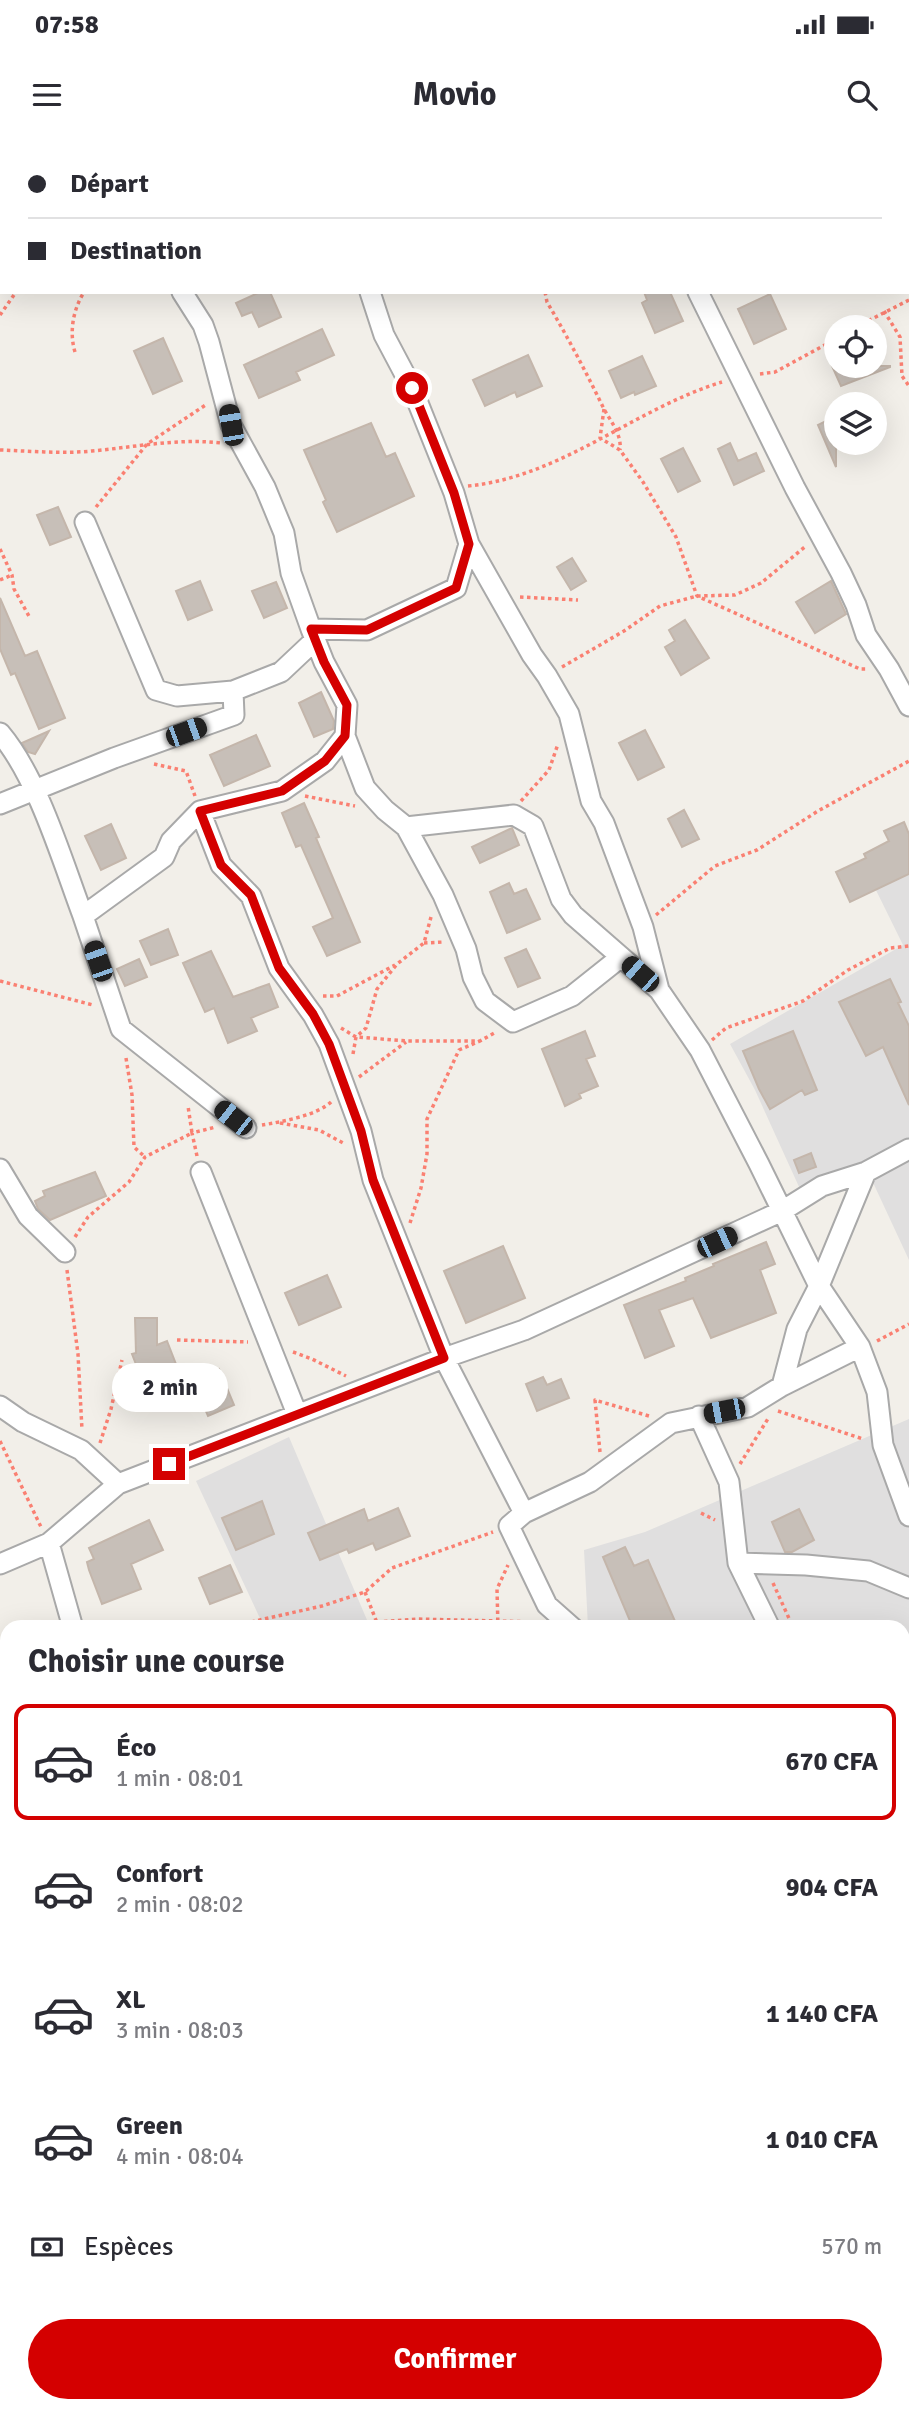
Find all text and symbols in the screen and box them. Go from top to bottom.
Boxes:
text: 07:58 [35,9,99,41]
text: Movio [412,75,497,114]
icon: menu [28,76,66,114]
icon: search [843,76,881,114]
text: Départ [70,168,149,200]
text: Destination [70,235,202,267]
map controls [824,315,887,455]
button: locate [824,315,887,378]
route start [396,372,428,404]
button: layers [824,392,887,455]
car [218,402,245,448]
car [163,715,210,749]
car [82,938,115,984]
car [618,952,663,996]
car [210,1097,257,1139]
car [694,1224,741,1260]
callout: 2 min [111,1362,227,1412]
text: 2 min [142,1373,198,1402]
car [702,1397,747,1425]
route end [153,1448,185,1480]
text: Choisir une course [28,1642,285,1681]
icon: car [32,1731,95,1794]
text: Éco [116,1732,156,1764]
text: 670 CFA [786,1746,878,1778]
text: 1 min · 08:01 [116,1764,244,1793]
icon: car [32,1857,95,1920]
text: Confort [116,1858,203,1890]
text: 904 CFA [786,1872,878,1904]
text: 2 min · 08:02 [116,1890,244,1919]
icon: car [32,1983,95,2046]
text: XL [116,1984,146,2016]
text: 1 140 CFA [766,1998,878,2030]
text: 3 min · 08:03 [116,2016,244,2045]
icon: car [32,2109,95,2172]
text: Green [116,2110,183,2142]
text: 1 010 CFA [766,2124,878,2156]
text: 4 min · 08:04 [116,2142,244,2171]
icon: cash [28,2228,66,2266]
text: Espèces [84,2231,173,2263]
text: 570 m [821,2232,882,2261]
button: Confirmer [28,2319,882,2399]

